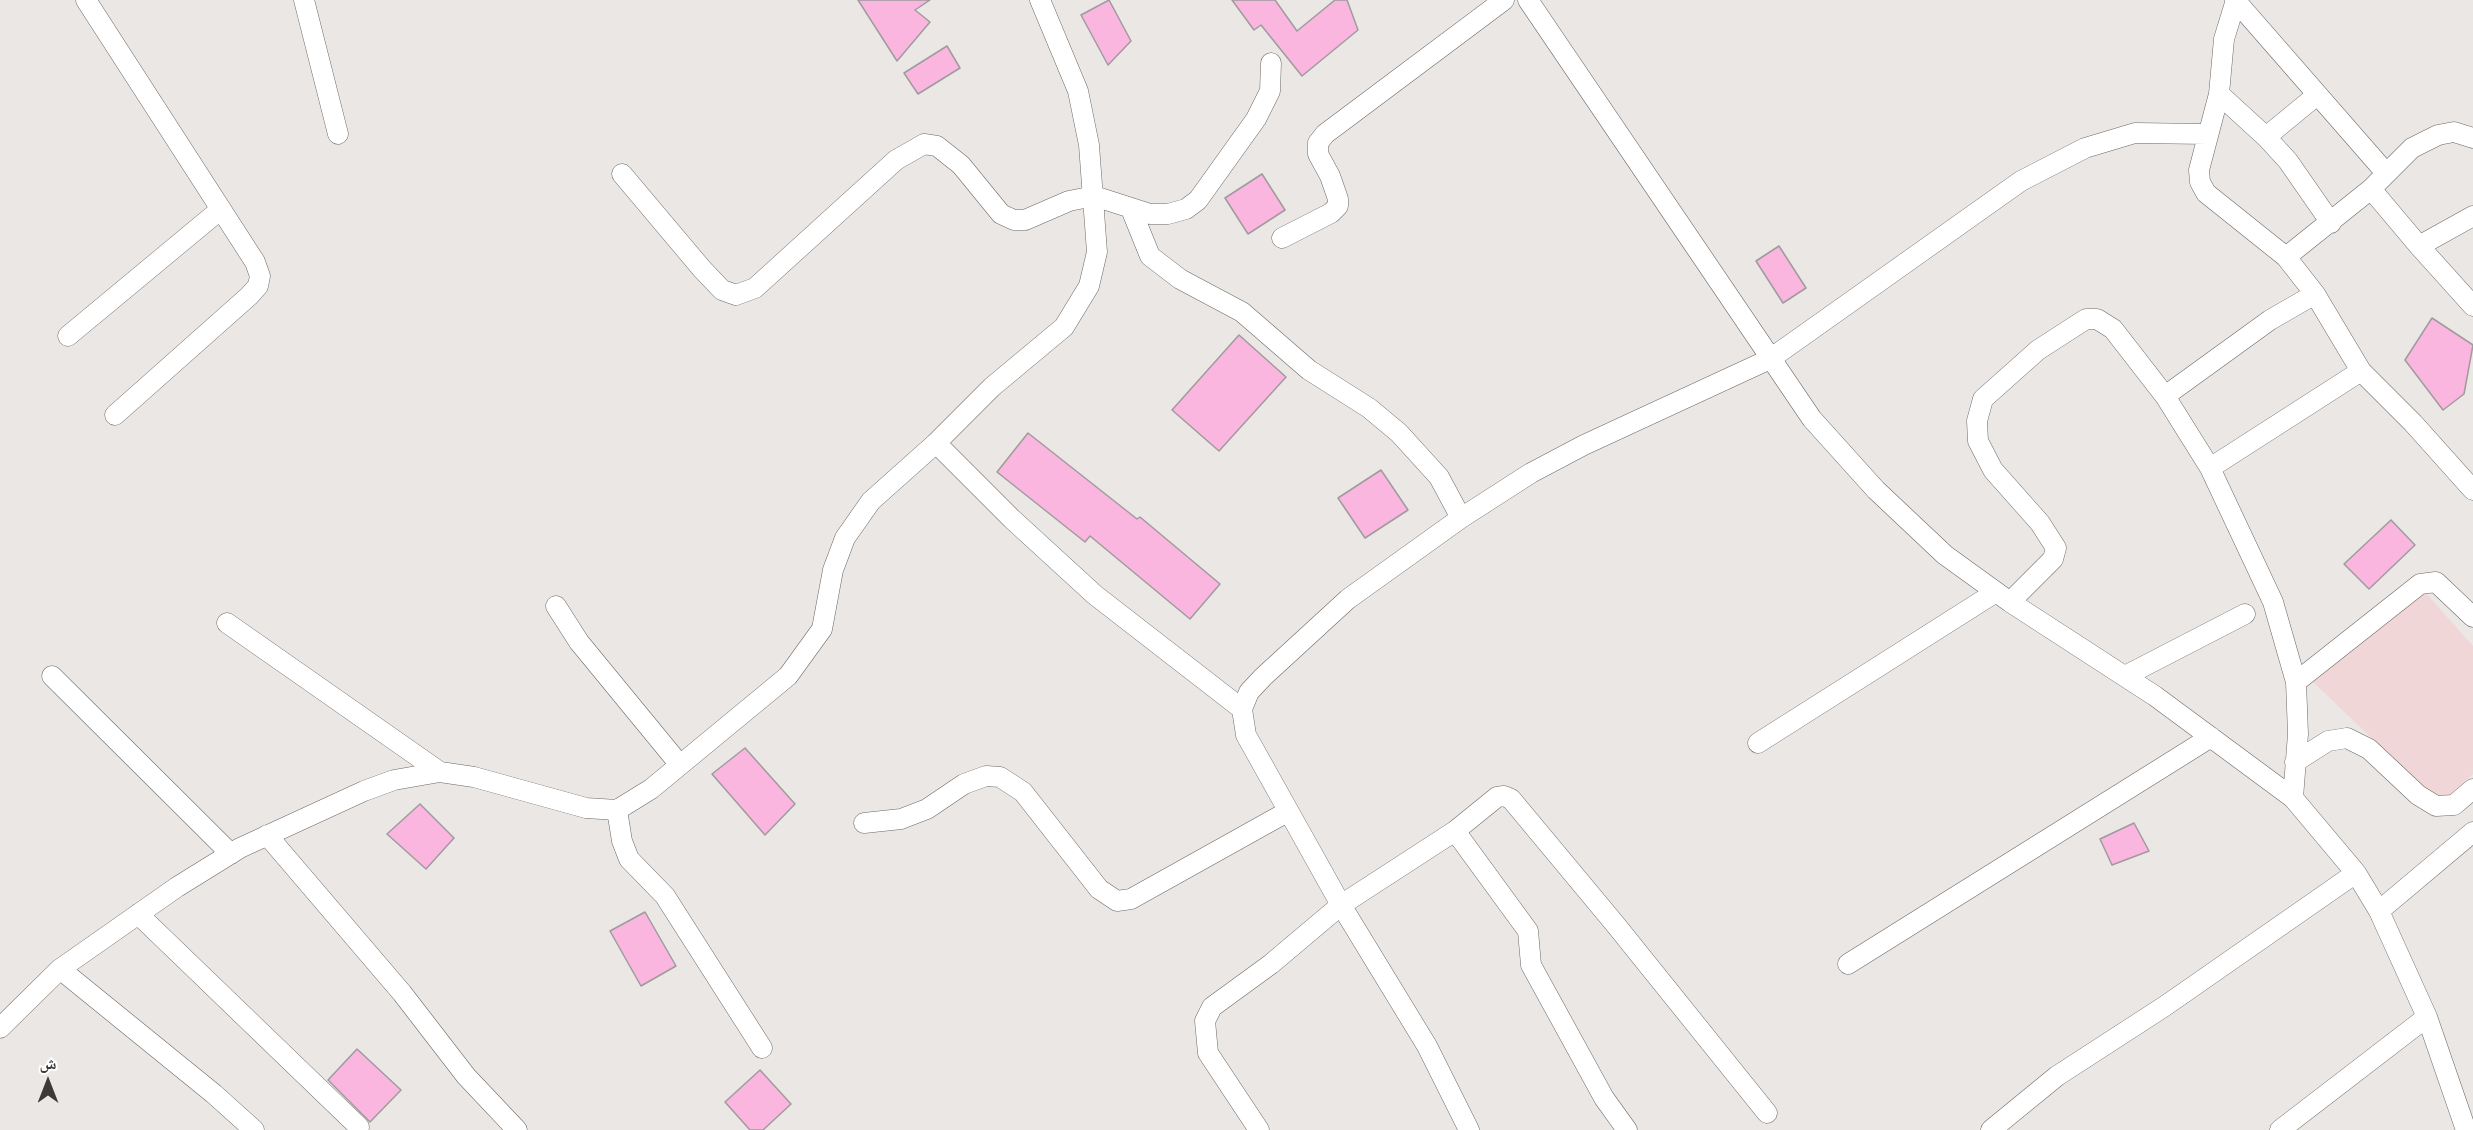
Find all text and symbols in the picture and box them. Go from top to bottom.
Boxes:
north arrow [18,1052,78,1112]
text: ش [40,1054,56,1073]

